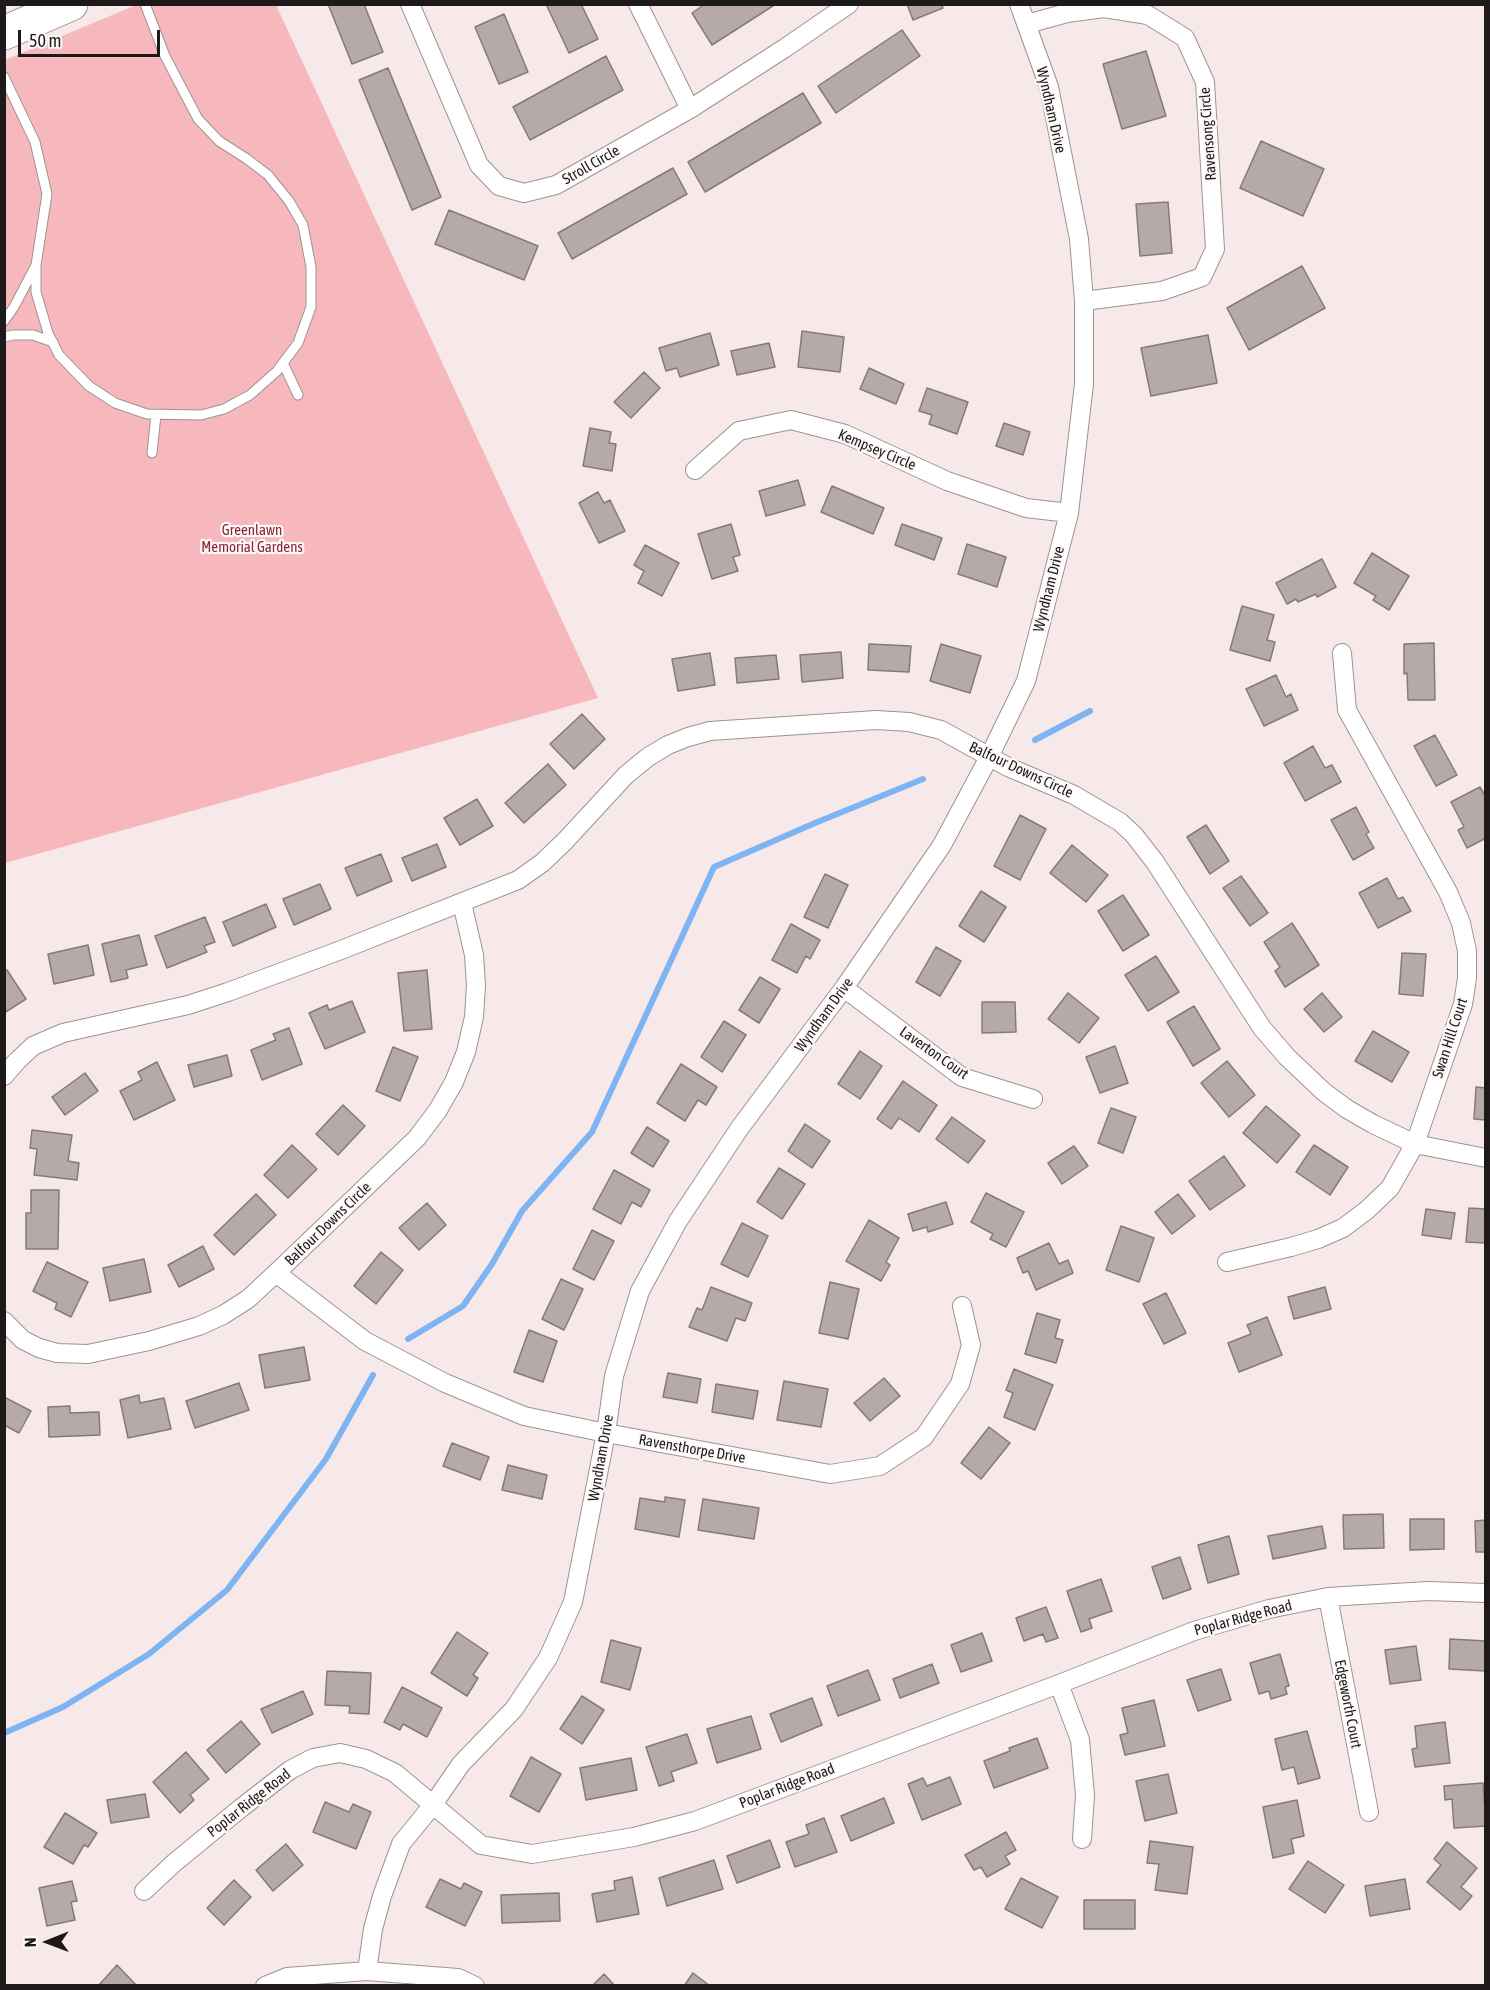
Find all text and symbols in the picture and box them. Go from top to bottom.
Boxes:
scale bar [21,18,164,56]
text: 50 m [29,30,61,51]
street label: Wyndham Drive [1032,65,1070,155]
street label: Ravensong Circle [1196,87,1220,181]
street label: Stroll Circle [559,141,623,189]
street label: Kempsey Circle [835,426,919,474]
park label: Greenlawn Memorial Gardens [201,521,303,556]
street label: Wyndham Drive [1030,544,1068,634]
street label: Balfour Downs Circle [966,738,1076,802]
street label: Wyndham Drive [791,974,857,1056]
street label: Swan Hill Court [1429,996,1471,1080]
street label: Laverton Court [896,1023,972,1083]
street label: Balfour Downs Circle [281,1178,375,1270]
street label: Wyndham Drive [585,1413,617,1503]
street label: Ravensthorpe Drive [637,1431,747,1467]
street label: Poplar Ridge Road [1192,1596,1294,1640]
street label: Edgeworth Court [1331,1658,1365,1750]
street label: Poplar Ridge Road [737,1760,837,1812]
street label: Poplar Ridge Road [204,1765,294,1841]
north arrow [18,1912,78,1972]
text: N [21,1937,39,1947]

